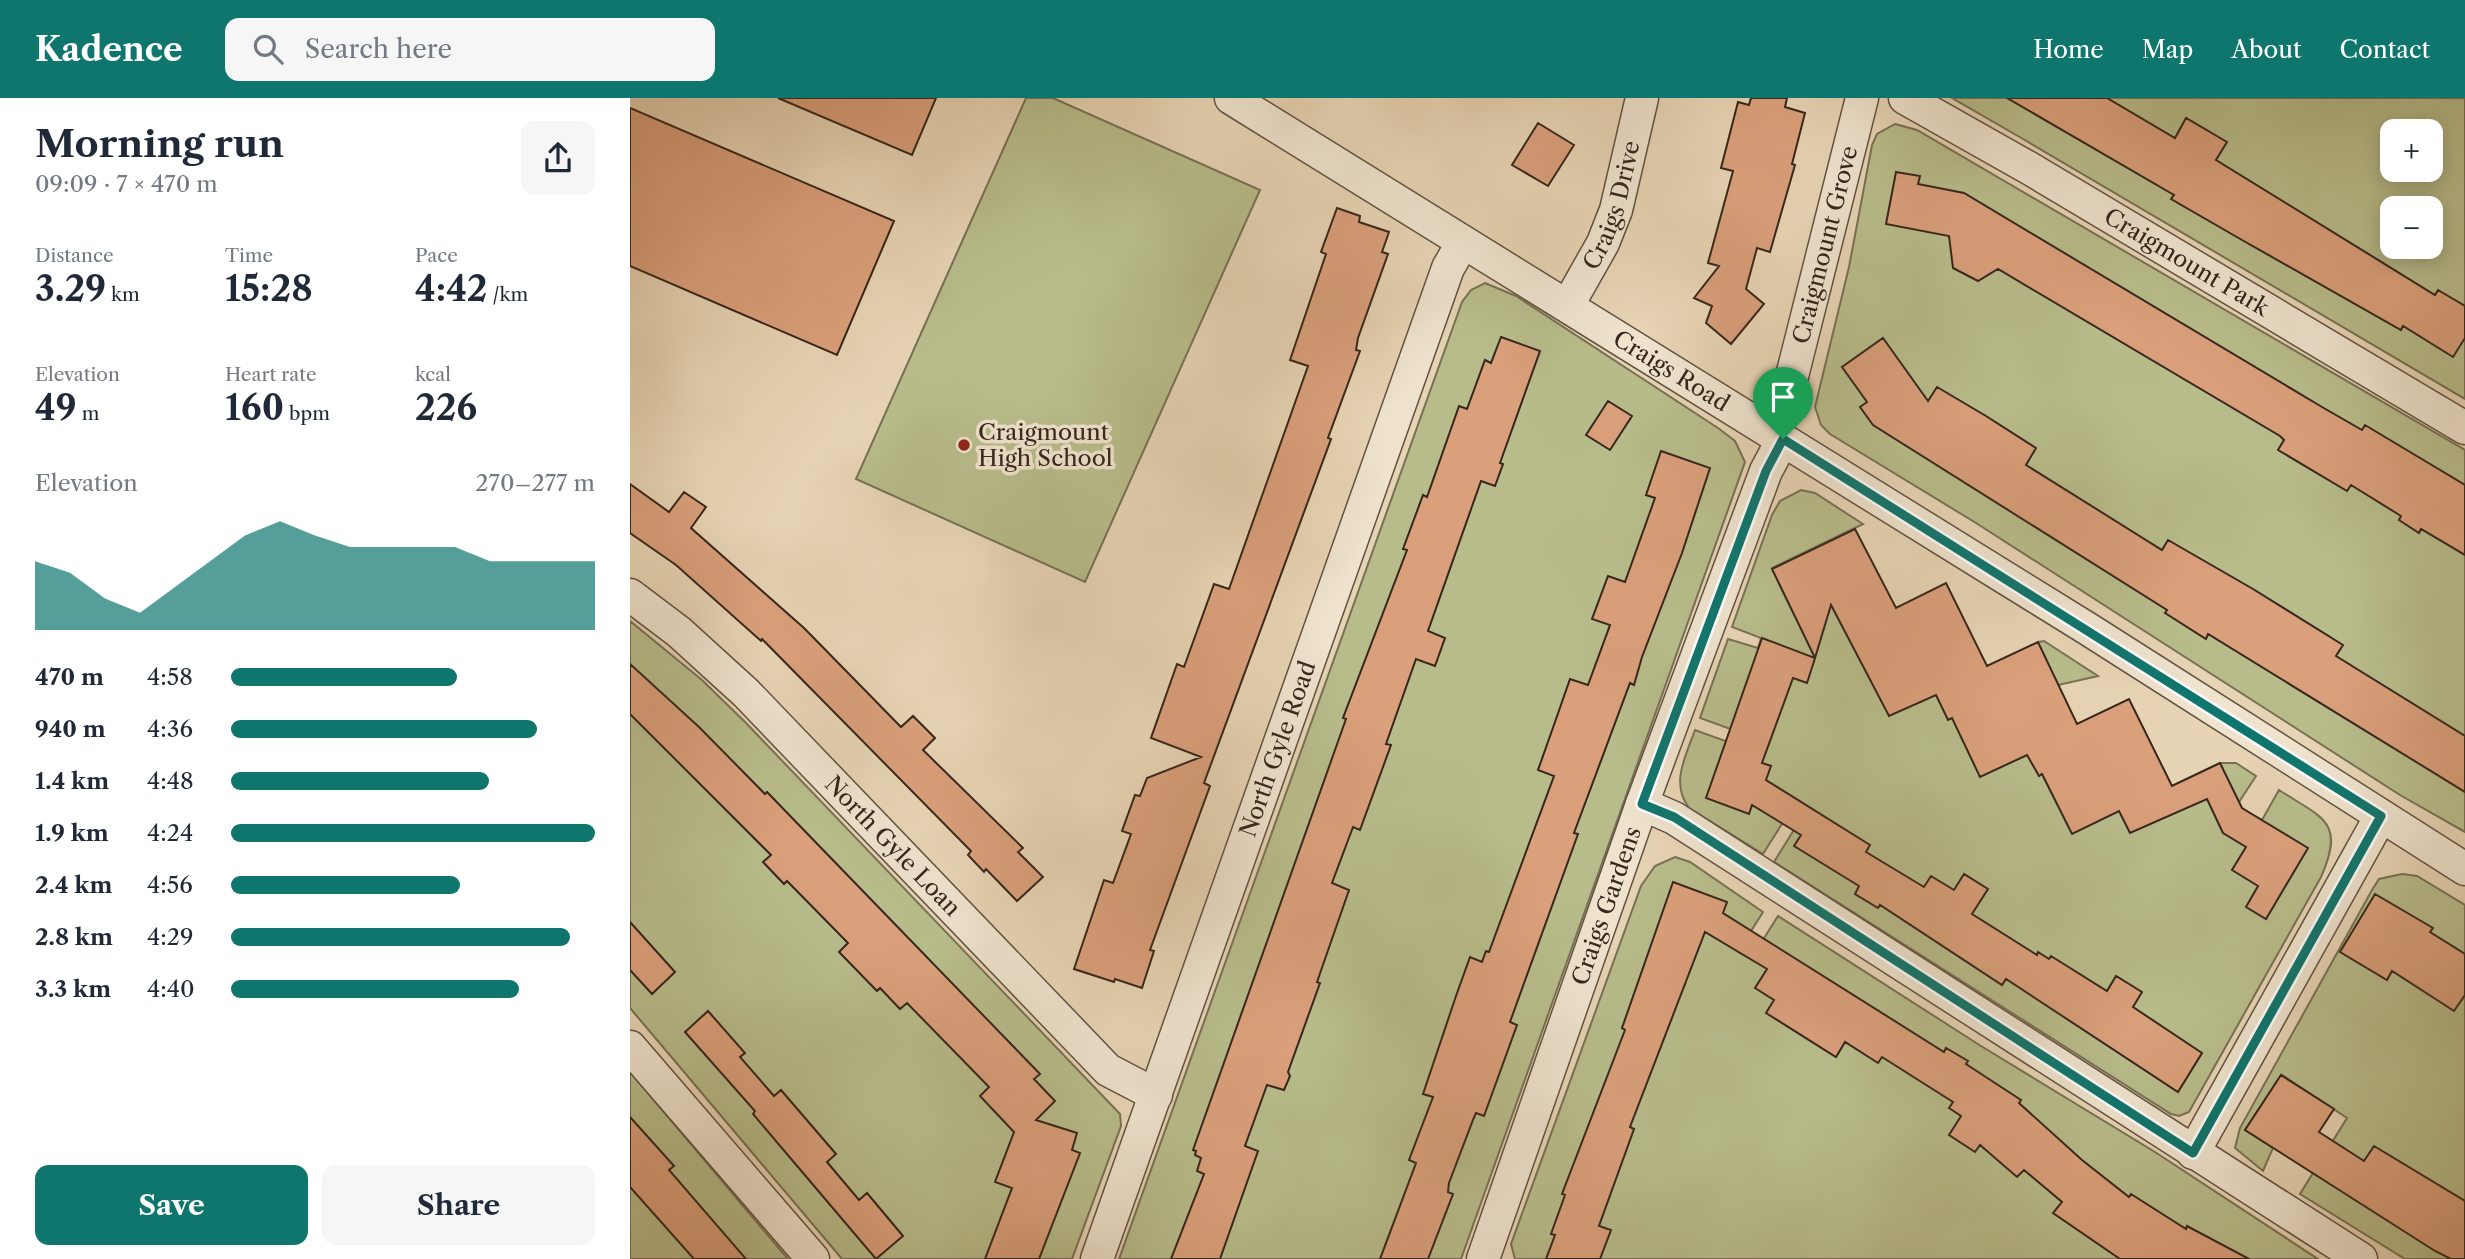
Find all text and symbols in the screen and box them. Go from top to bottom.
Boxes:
search box [225,18,715,81]
text: Kadence [35,29,183,70]
icon: search [249,30,287,68]
text: Search here [305,33,452,65]
text: Home [2033,35,2104,64]
text: Map [2142,35,2193,64]
text: About [2231,35,2302,64]
text: Contact [2340,35,2430,64]
map controls [2380,119,2443,259]
button: + [2380,119,2443,182]
text: Morning run [35,120,284,167]
button: share [521,121,595,195]
street label: Craigs Drive [1577,138,1646,275]
street label: Craigmount Grove [1787,143,1863,347]
text: 09:09 · 7 × 470 m [35,170,218,198]
button: − [2380,196,2443,259]
street label: Craigmount Park [2099,202,2276,323]
text: Distance [35,244,114,267]
text: Time [225,244,273,267]
text: Pace [415,244,458,267]
text: 3.29 [35,267,106,310]
text: 15:28 [225,267,313,310]
text: 4:42 [415,267,488,310]
text: km [106,283,140,306]
text: /km [488,283,528,306]
street label: Craigs Road [1608,324,1735,417]
text: Elevation [35,363,120,386]
text: Heart rate [225,363,317,386]
text: kcal [415,363,451,386]
pin [1753,367,1813,439]
icon: arrive [1764,378,1802,416]
text: 49 [35,386,77,429]
text: 160 [225,386,284,429]
text: 226 [415,386,477,429]
text: m [77,402,99,425]
text: bpm [284,402,330,425]
place label: Craigmount High School [978,418,1113,472]
marker: Craigmount High School [956,437,972,453]
text: Elevation [35,469,138,497]
text: 270–277 m [475,469,595,497]
street label: North Gyle Road [1234,657,1322,841]
text: 470 m [35,663,104,691]
text: 4:58 [147,663,193,691]
text: 940 m [35,715,106,743]
text: 4:36 [147,715,193,743]
text: 1.4 km [35,767,109,795]
text: 4:48 [147,767,194,795]
street label: North Gyle Loan [819,770,967,922]
text: 1.9 km [35,819,109,847]
text: 4:24 [147,819,193,847]
street label: Craigs Gardens [1566,823,1647,989]
text: 2.4 km [35,871,112,899]
text: 4:56 [147,871,193,899]
text: 2.8 km [35,923,113,951]
text: 4:29 [147,923,193,951]
text: 3.3 km [35,975,111,1003]
text: 4:40 [147,975,195,1003]
button: Save [35,1165,308,1245]
button: Share [322,1165,595,1245]

